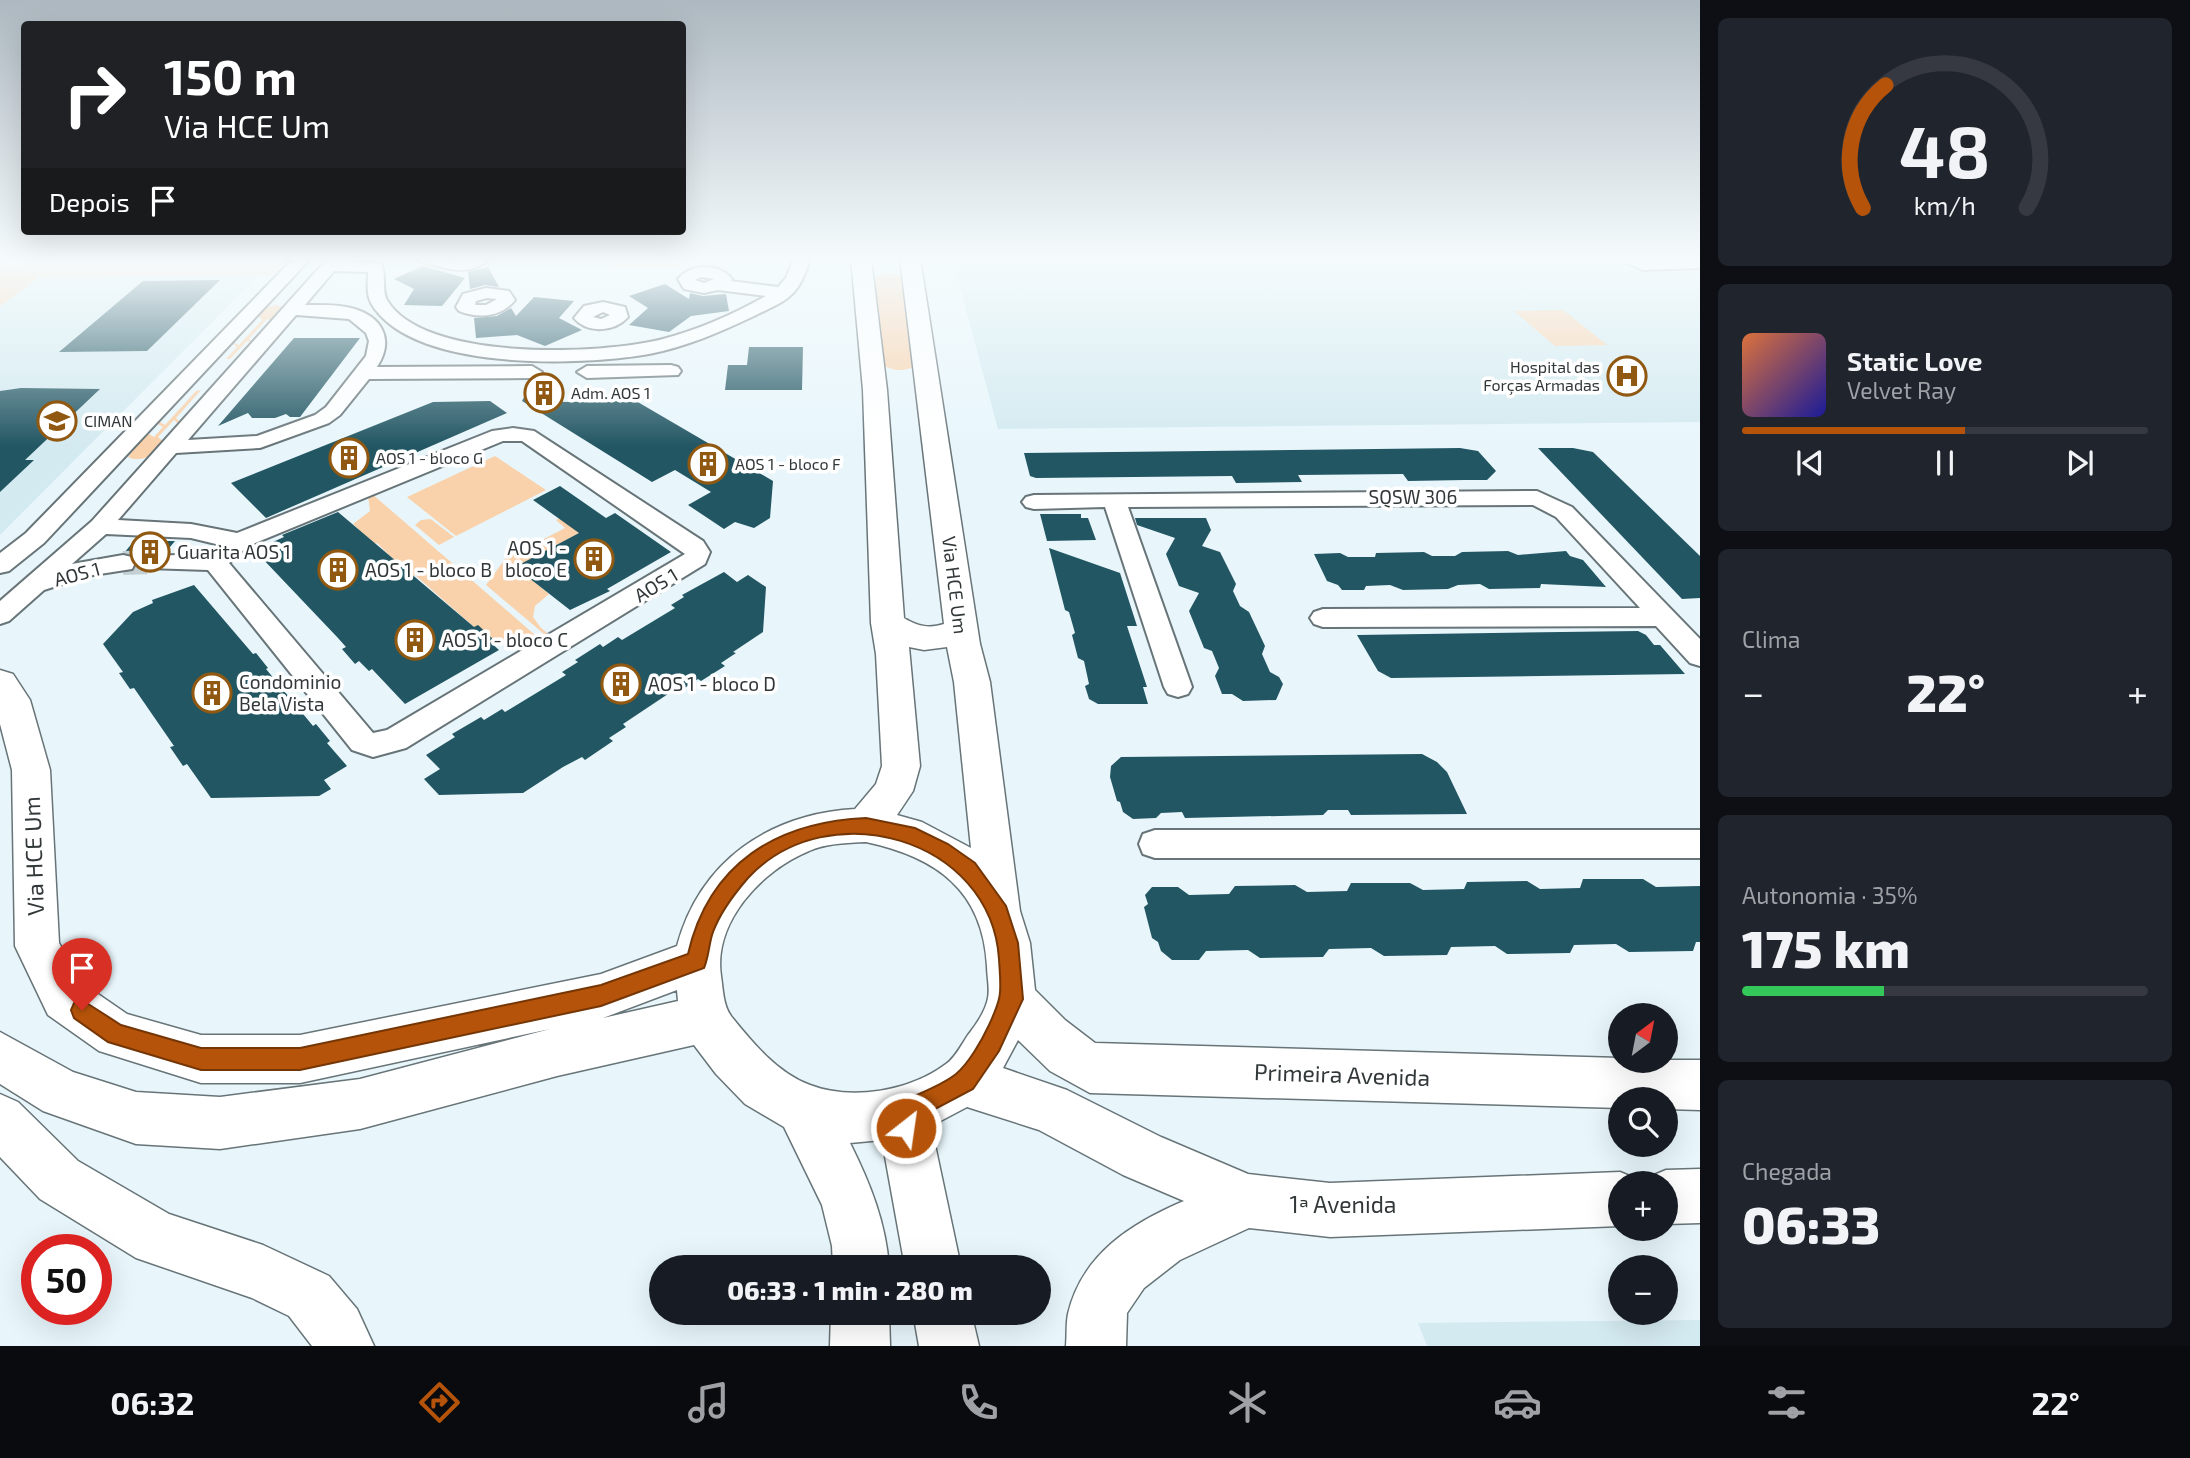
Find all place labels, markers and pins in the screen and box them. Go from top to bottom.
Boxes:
hospital icon: Hospital das Forças Armadas [1606,355,1648,397]
place label: Hospital das Forças Armadas [1483,357,1600,395]
building icon: Adm. AOS 1 [523,372,565,414]
place label: Adm. AOS 1 [571,383,650,402]
school or university icon: CIMAN [36,400,78,442]
place label: CIMAN [84,411,133,430]
building icon: AOS 1 - bloco G [328,437,370,479]
building icon: AOS 1 - bloco F [687,443,729,485]
place label: AOS 1 - bloco G [376,448,483,467]
place label: AOS 1 - bloco F [735,454,841,473]
building icon: Guarita AOS 1 [129,531,171,573]
place label: AOS 1 - bloco E [505,536,567,581]
building icon: AOS 1 - bloco E [573,538,615,580]
place label: Guarita AOS 1 [177,540,291,563]
building icon: AOS 1 - bloco B [317,549,359,591]
place label: AOS 1 - bloco B [365,558,492,581]
building icon: AOS 1 - bloco C [394,619,436,661]
place label: AOS 1 - bloco C [442,628,568,651]
building icon: AOS 1 - bloco D [600,663,642,705]
place label: Condominio Bela Vista [239,670,341,715]
building icon: Condominio Bela Vista [191,672,233,714]
place label: AOS 1 - bloco D [648,672,776,695]
pin [52,938,112,1010]

